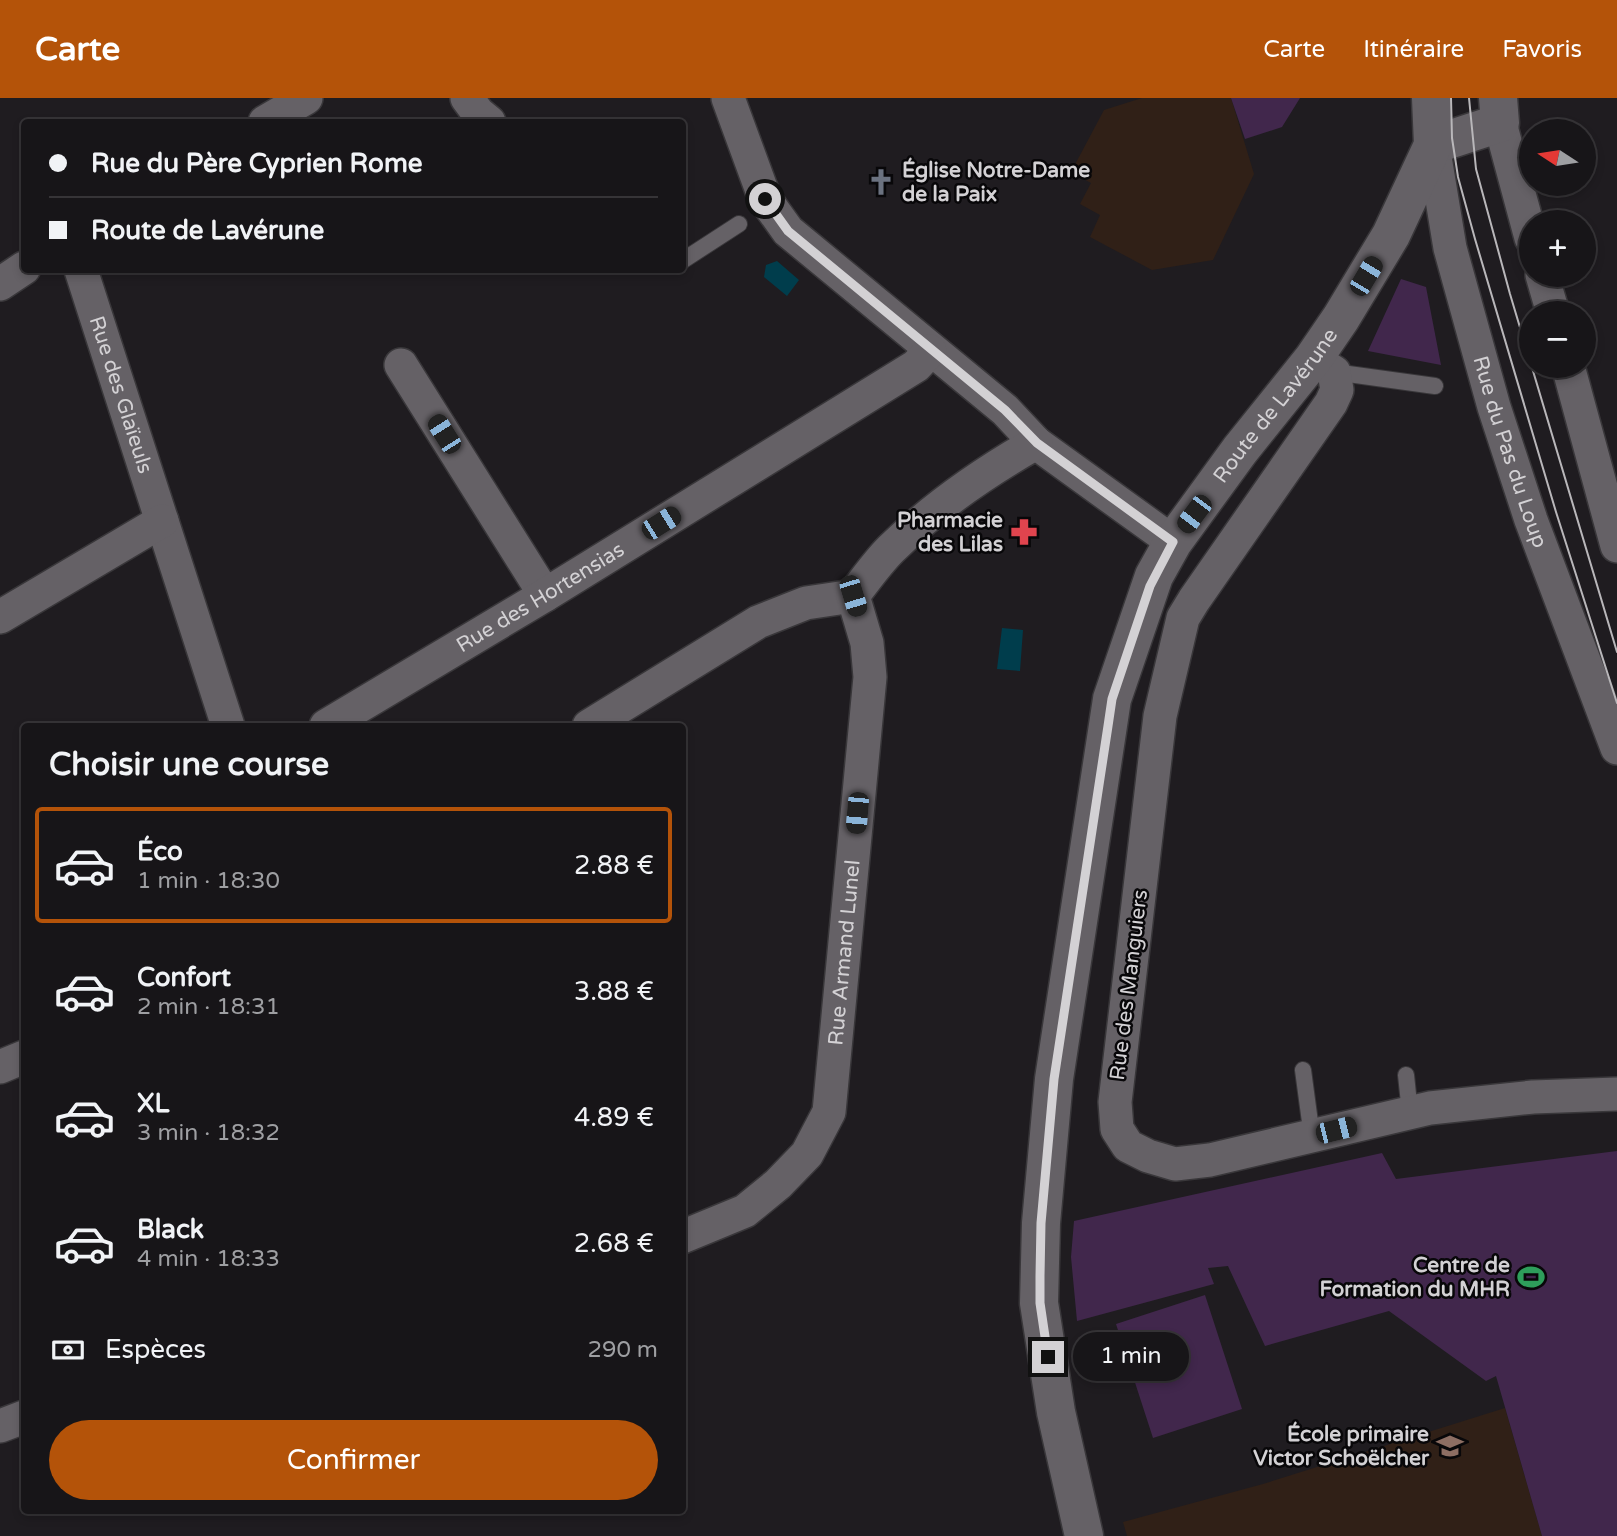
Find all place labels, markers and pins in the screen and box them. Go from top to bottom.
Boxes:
place label: Église Notre-Dame de la Paix [902,157,1090,207]
church icon: Église Notre-Dame de la Paix [866,167,896,197]
place label: Pharmacie des Lilas [897,508,1003,557]
pharmacy icon: Pharmacie des Lilas [1009,517,1039,547]
place label: Centre de Formation du MHR [1320,1253,1510,1302]
sports icon: Centre de Formation du MHR [1516,1262,1546,1292]
place label: École primaire Victor Schoëlcher [1253,1421,1430,1471]
school or university icon: École primaire Victor Schoëlcher [1435,1431,1465,1461]

